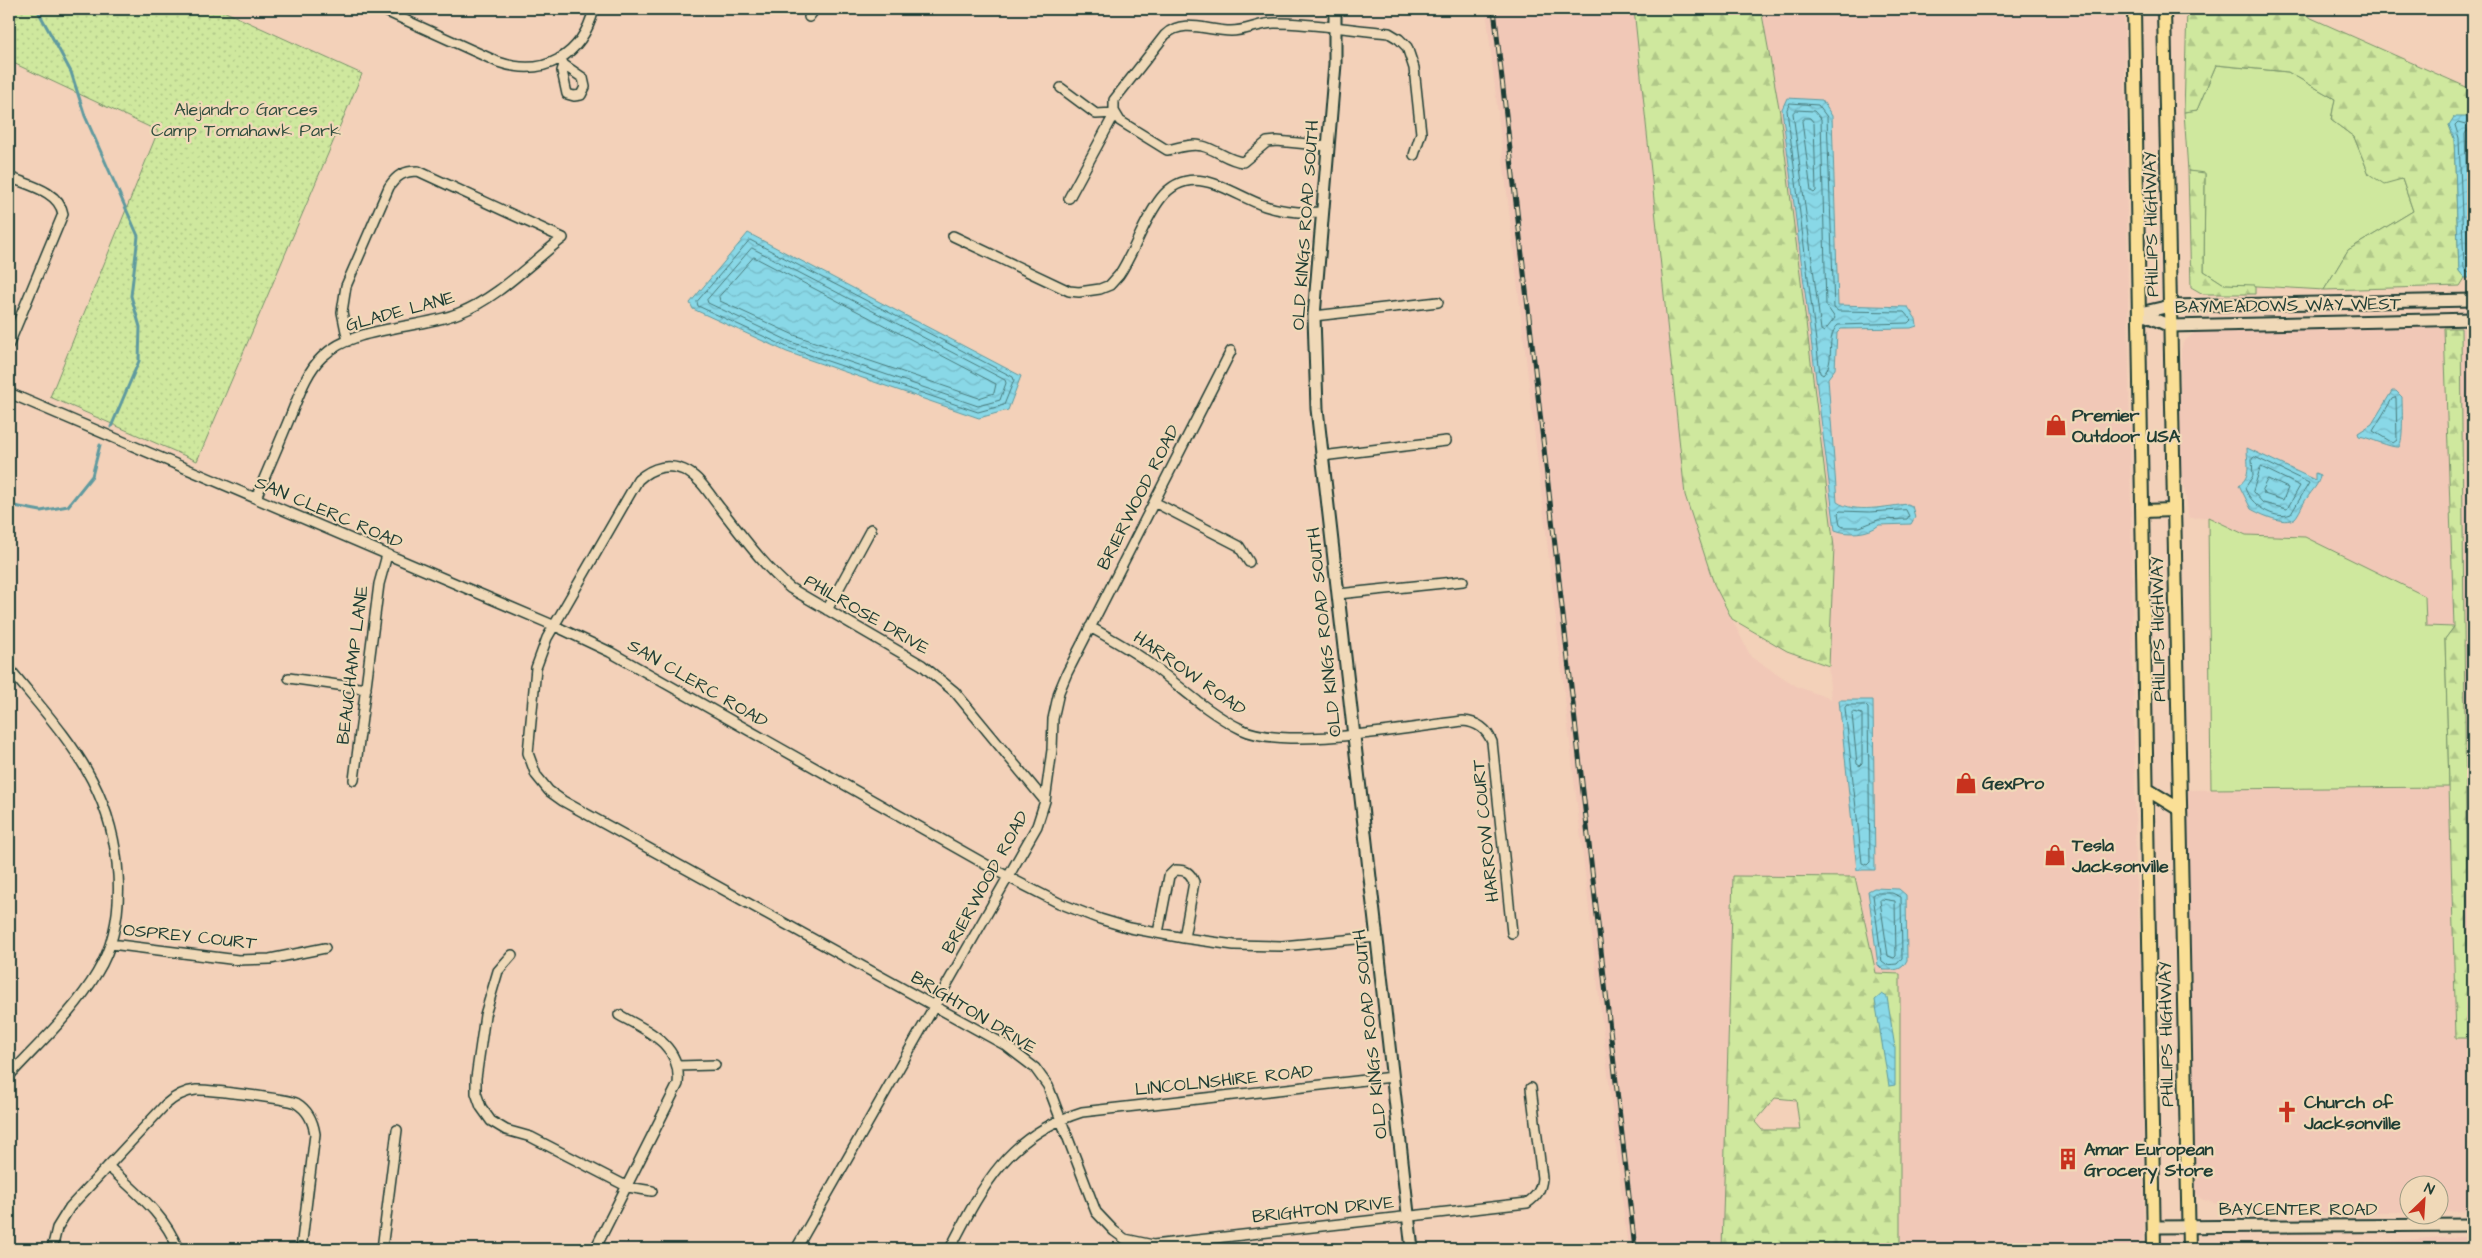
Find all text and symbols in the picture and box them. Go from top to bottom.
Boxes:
park label: Alejandro Garces Camp Tomahawk Park [151,97,341,143]
street label: OLD KINGS ROAD SOUTH [1286,119,1325,331]
street label: PHILIPS HIGHWAY [2138,151,2165,297]
street label: GLADE LANE [343,285,458,338]
street label: BAYMEADOWS WAY WEST [2175,291,2402,320]
place label: Premier Outdoor USA [2072,403,2181,449]
shop icon: Premier Outdoor USA [2043,412,2069,438]
street label: BRIERWOOD ROAD [1091,420,1186,574]
street label: SAN CLERC ROAD [251,470,407,555]
street label: OLD KINGS ROAD SOUTH [1301,526,1348,738]
street label: PHILIPS HIGHWAY [2145,556,2172,702]
street label: PHILROSE DRIVE [799,568,934,661]
street label: BEAUCHAMP LANE [330,584,375,746]
street label: HARROW ROAD [1128,625,1251,722]
street label: SAN CLERC ROAD [623,633,773,734]
street label: HARROW COURT [1465,758,1505,903]
shop icon: GexPro [1953,770,1979,796]
place label: GexPro [1982,771,2045,796]
street label: BRIERWOOD ROAD [936,806,1035,958]
place label: Tesla Jacksonville [2071,833,2169,879]
shop icon: Tesla Jacksonville [2042,842,2068,868]
street label: OSPREY COURT [122,917,259,956]
street label: OLD KINGS ROAD SOUTH [1347,928,1394,1140]
street label: PHILIPS HIGHWAY [2153,961,2180,1107]
street label: BRIGHTON DRIVE [906,965,1042,1060]
street label: LINCOLNSHIRE ROAD [1134,1059,1315,1102]
place label: Church of Jacksonville [2303,1090,2401,1136]
church icon: Church of Jacksonville [2274,1099,2300,1125]
place label: Amar European Grocery Store [2084,1137,2214,1184]
building icon: Amar European Grocery Store [2055,1146,2081,1172]
north arrow [2400,1176,2450,1226]
text: N [2421,1178,2437,1200]
street label: BRIGHTON DRIVE [1251,1190,1396,1229]
street label: BAYCENTER ROAD [2219,1197,2378,1222]

